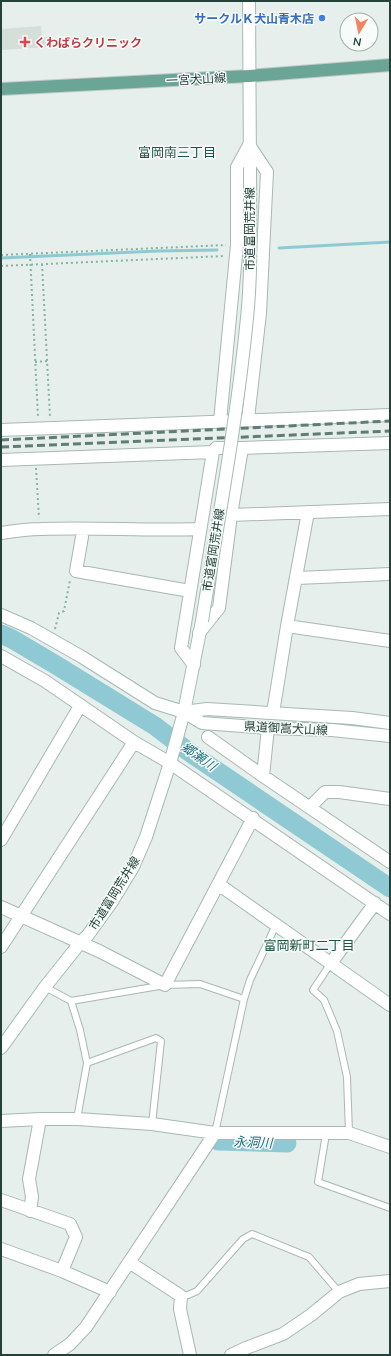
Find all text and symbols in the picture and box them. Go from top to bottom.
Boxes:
place label: サークルＫ犬山青木店 [194,11,314,26]
north arrow [339,12,379,52]
marker: サークルＫ犬山青木店 [317,13,327,23]
text: N [352,34,363,49]
place label: くわばらクリニック [34,35,142,50]
marker: くわばらクリニック [19,36,31,48]
street label: 一宮犬山線 [166,70,226,88]
district label: 富岡南三丁目 [138,144,216,160]
street label: 市道富岡荒井線 [242,187,257,271]
street label: 市道富岡荒井線 [199,507,227,593]
street label: 県道御嵩犬山線 [244,718,328,738]
water label: 郷瀬川 [178,738,221,775]
street label: 市道富岡荒井線 [85,853,143,933]
district label: 富岡新町二丁目 [263,937,355,953]
water label: 永洞川 [233,1133,275,1151]

